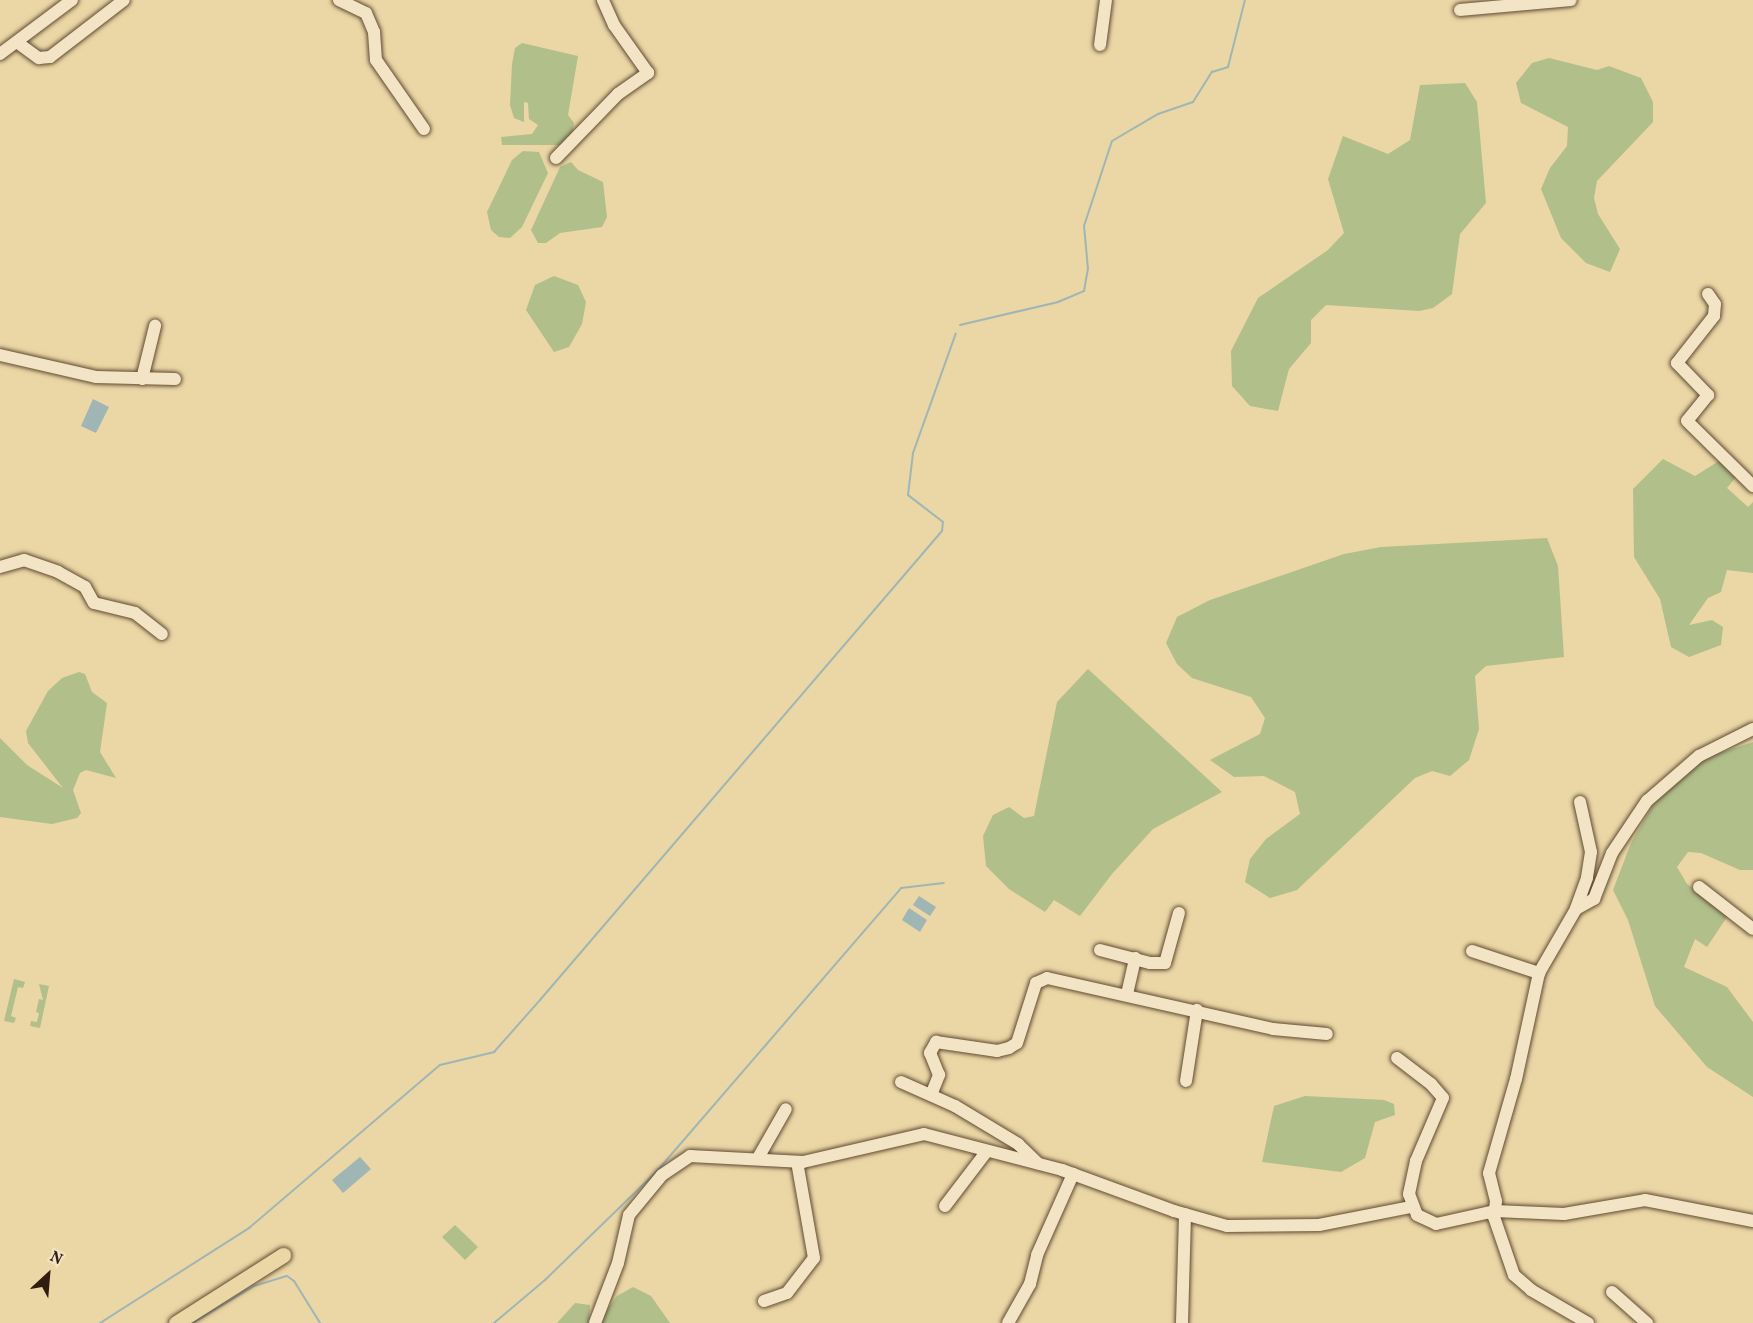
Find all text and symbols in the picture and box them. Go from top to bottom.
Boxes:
north arrow [18,1245,78,1305]
text: N [46,1246,66,1271]

